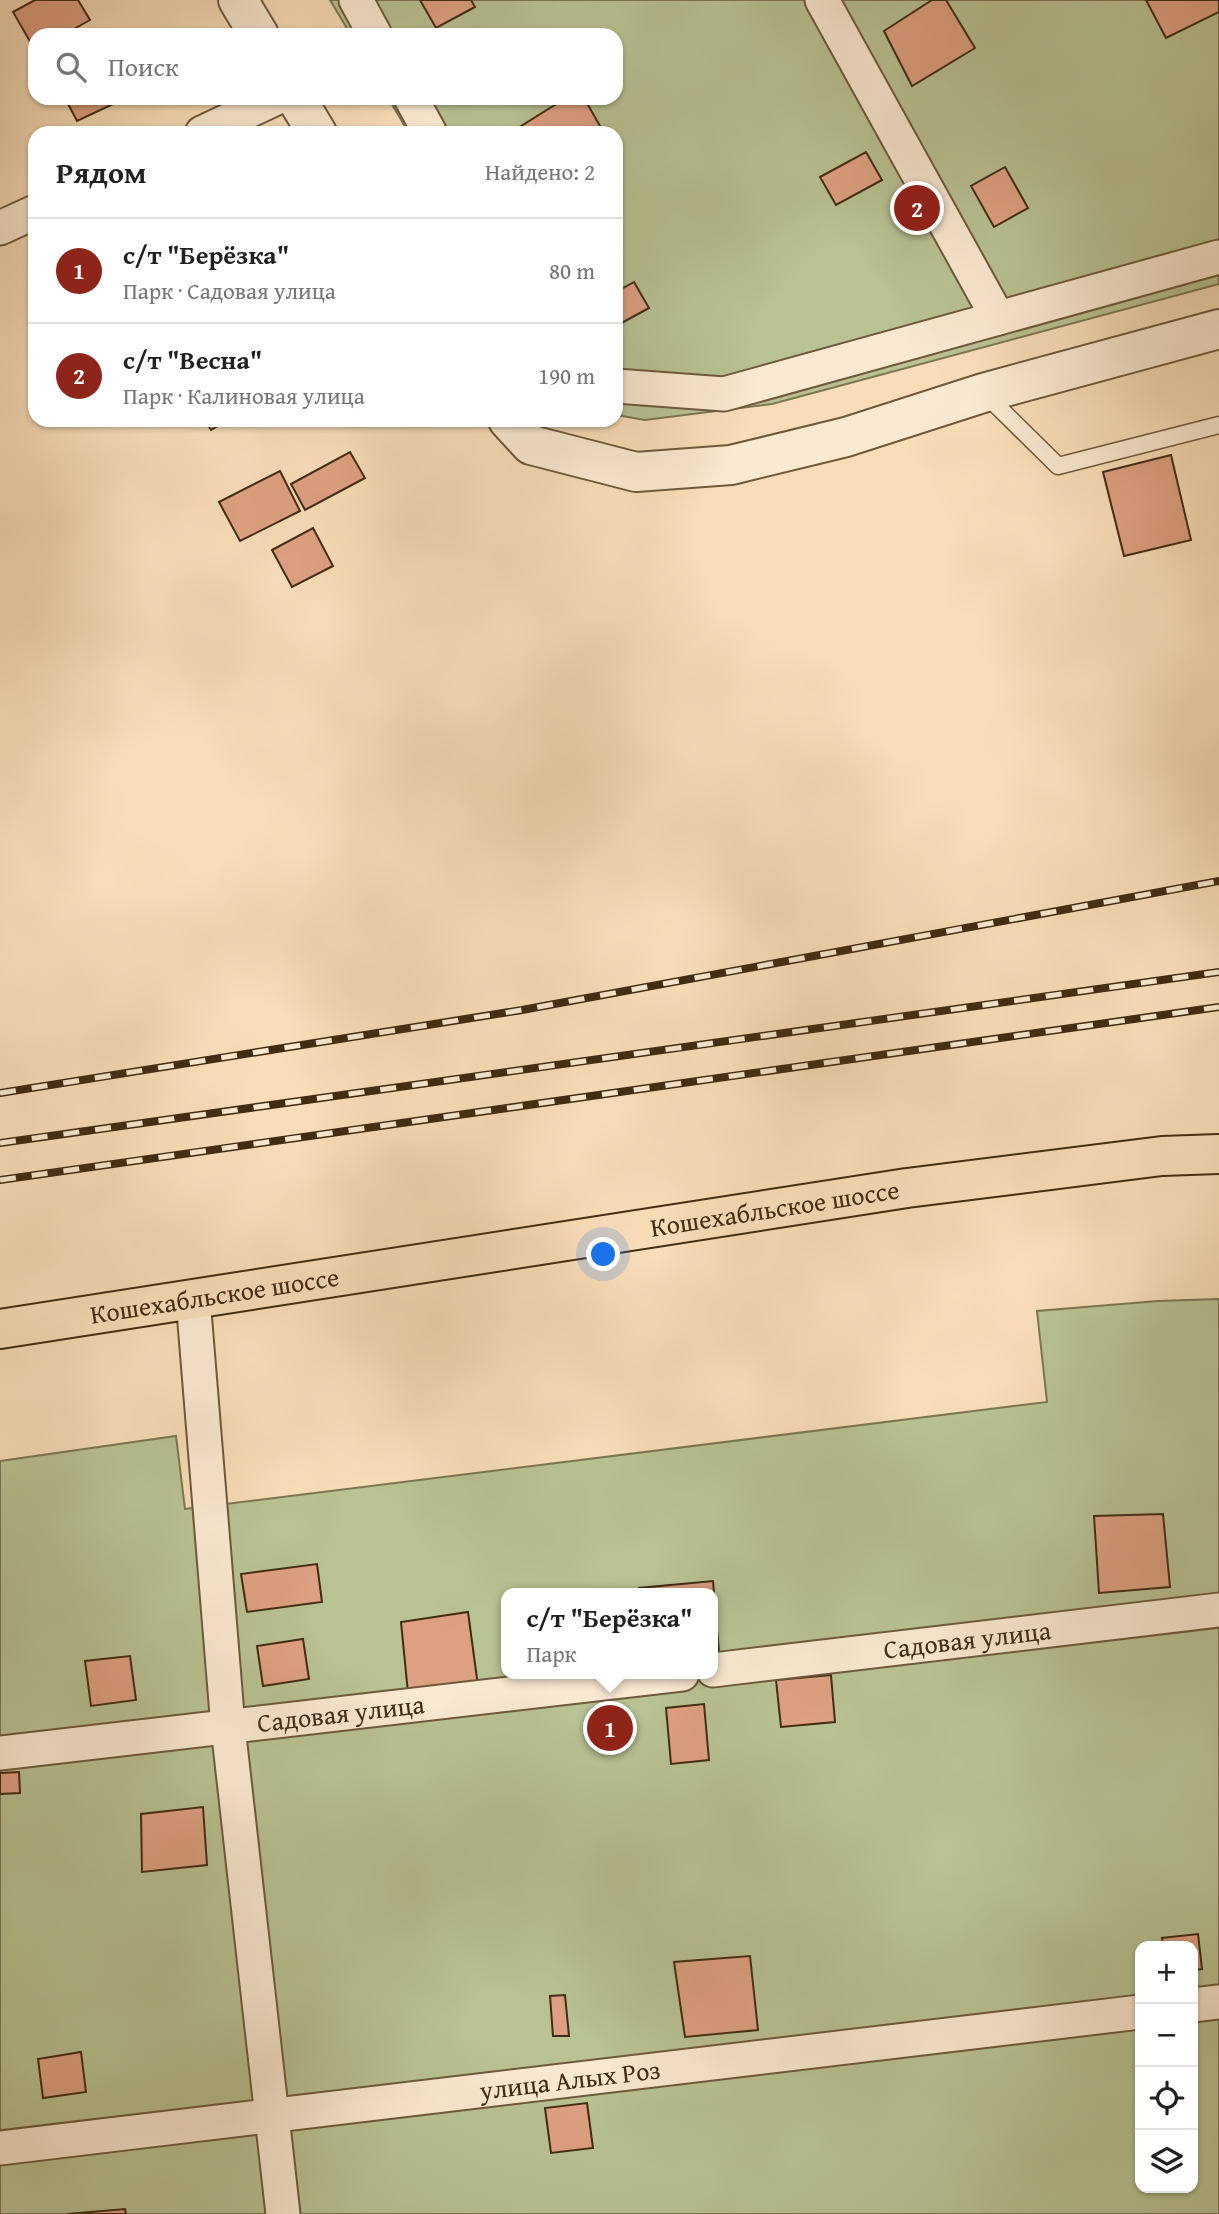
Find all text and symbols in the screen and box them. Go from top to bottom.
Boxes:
search box [28,28,623,105]
text: Поиск [108,47,179,86]
icon: search [52,48,90,86]
text: Рядом [56,150,147,194]
text: Найдено: 2 [485,155,595,188]
pin: 2 [894,182,940,234]
text: с/т "Берёзка" [123,235,289,274]
text: 1 [73,254,85,287]
text: 80 m [549,254,595,287]
text: Парк · Садовая улица [123,274,336,307]
text: с/т "Весна" [123,340,262,379]
text: 2 [73,359,85,392]
text: 190 m [538,359,595,392]
text: Парк · Калиновая улица [123,379,365,412]
street label: Кошехабльское шоссе [647,1170,902,1247]
your location [586,1237,620,1271]
street label: Кошехабльское шоссе [87,1257,342,1334]
popup [501,1588,718,1679]
text: с/т "Берёзка" [526,1598,693,1637]
street label: Садовая улица [881,1610,1054,1669]
text: Парк [526,1637,577,1670]
street label: Садовая улица [255,1684,427,1742]
pin: 1 [587,1702,633,1754]
map controls [1135,1941,1198,2193]
button: + [1135,1941,1198,2004]
button: − [1135,2004,1198,2067]
street label: улица Алых Роз [476,2049,662,2110]
button: locate [1135,2067,1198,2130]
button: layers [1135,2130,1198,2193]

